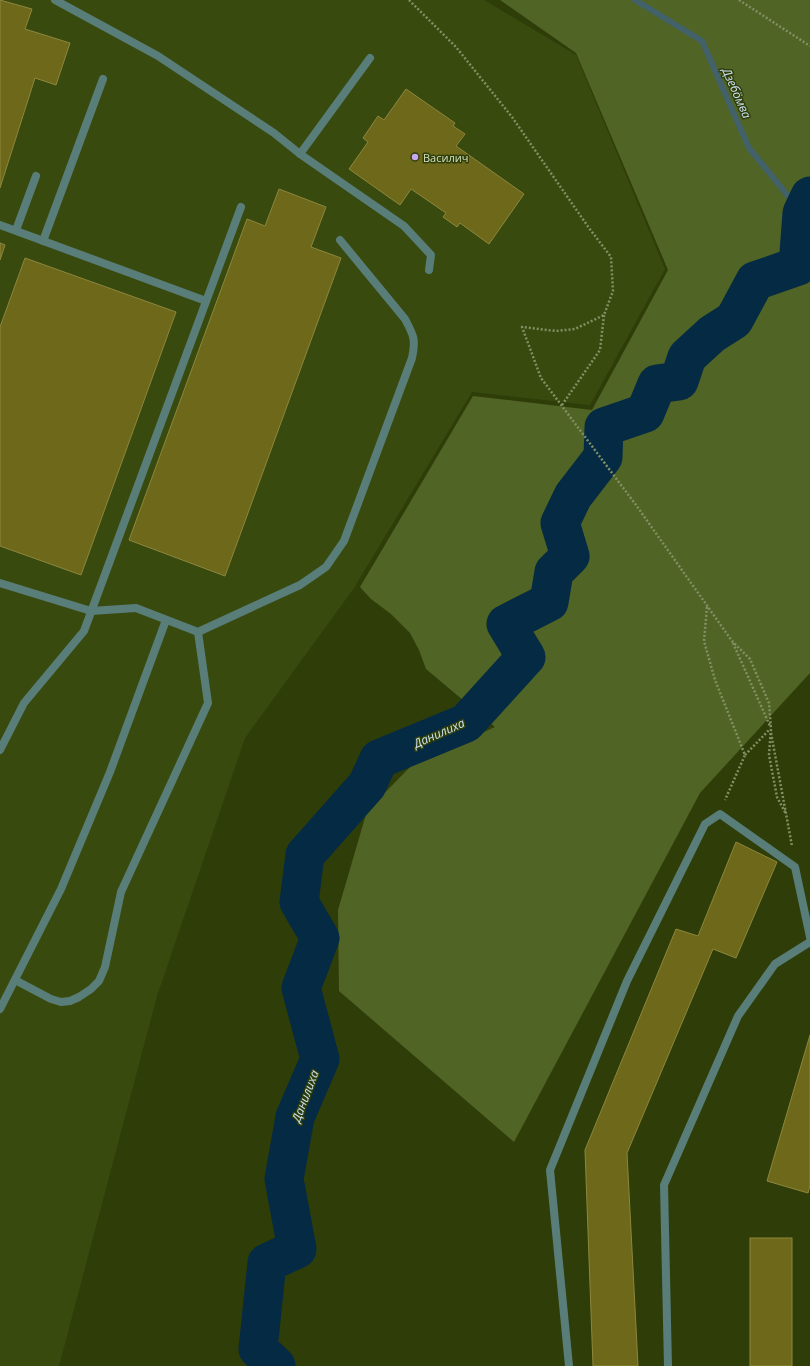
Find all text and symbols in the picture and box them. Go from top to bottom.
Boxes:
water label: Дзебӧмва [718,64,756,121]
place label: Василич [423,150,468,165]
marker: Василич [410,152,420,162]
water label: Данилиха [410,714,467,752]
water label: Данилиха [287,1067,323,1125]

